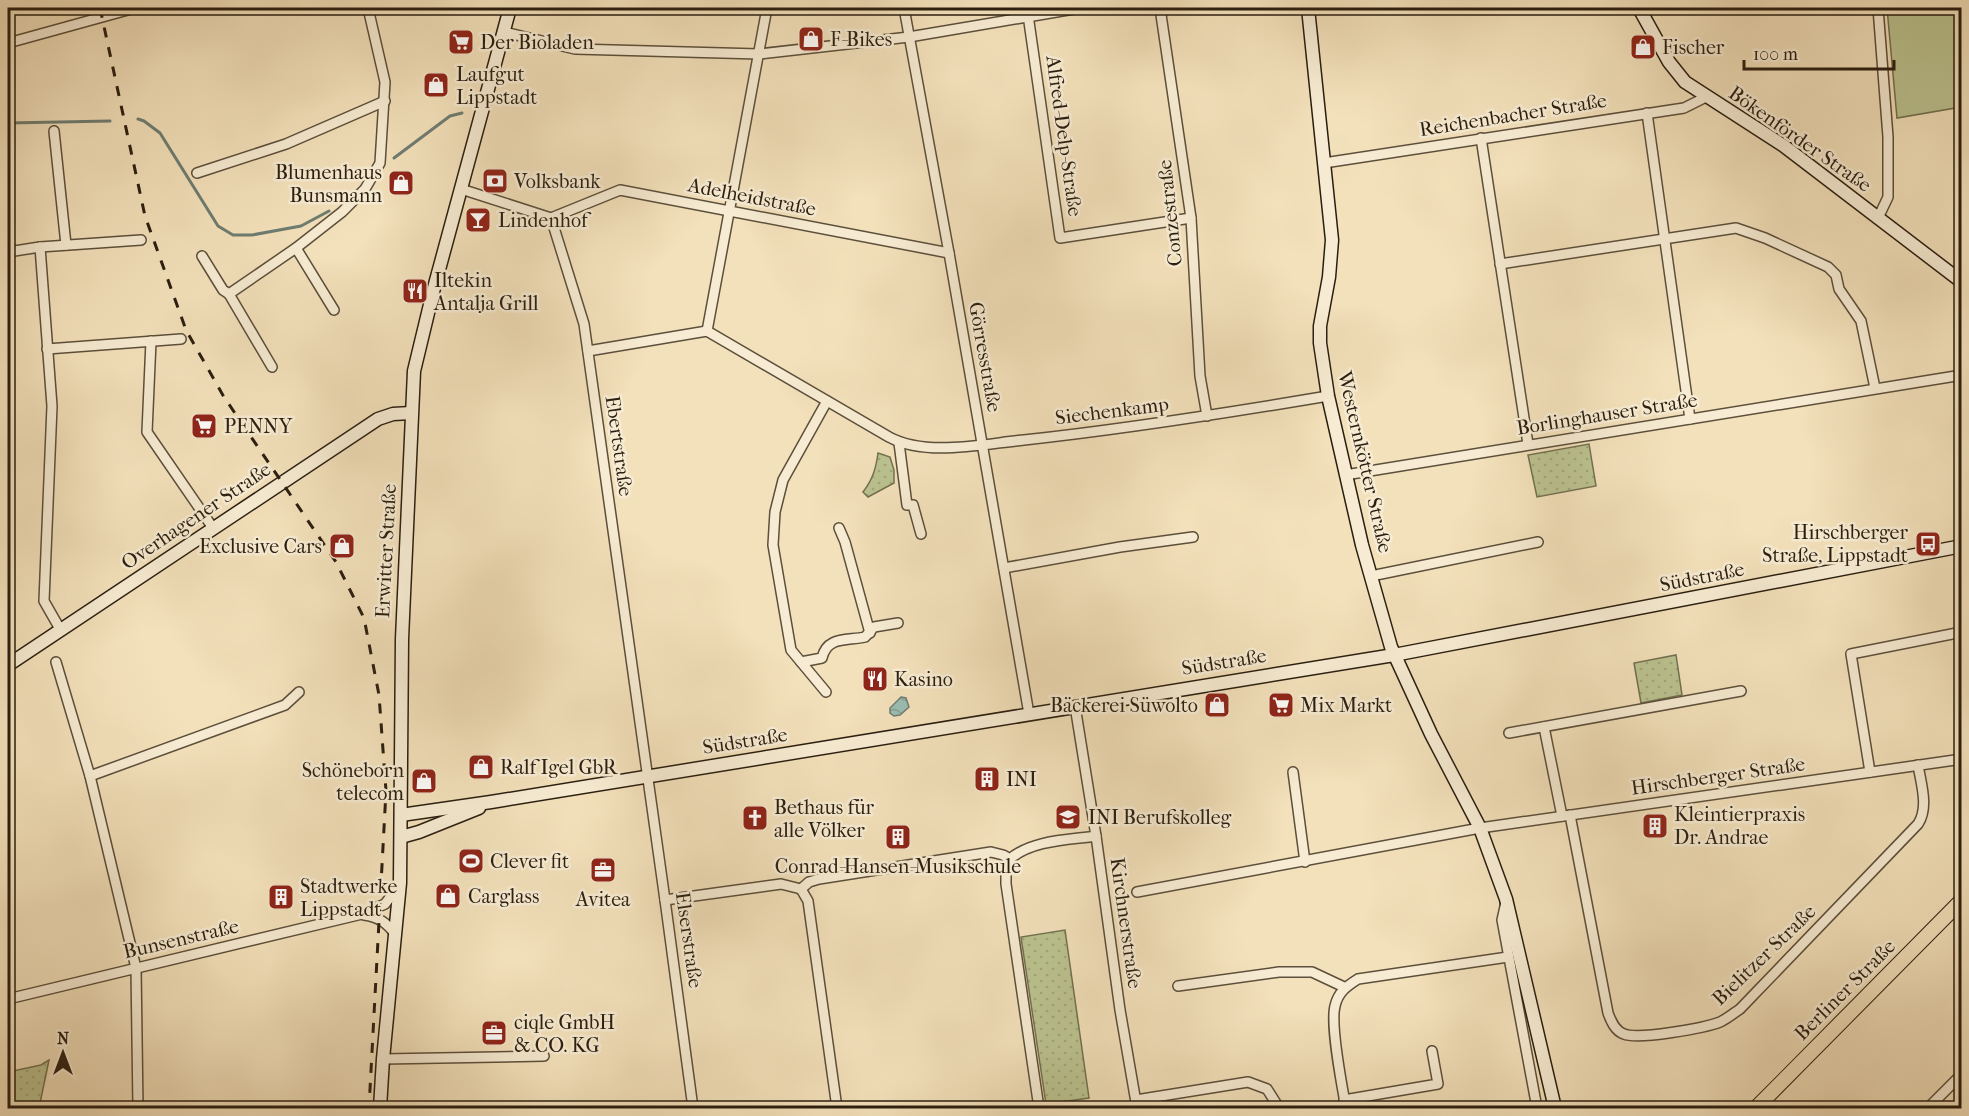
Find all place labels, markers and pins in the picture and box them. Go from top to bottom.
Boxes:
shop icon: F-Bikes [796,24,826,54]
supermarket icon: Der Bioladen [446,27,476,57]
place label: F-Bikes [830,28,892,51]
place label: Der Bioladen [480,31,594,54]
shop icon: Fischer [1628,32,1658,62]
place label: Fischer [1662,36,1725,59]
place label: Laufgut Lippstadt [456,63,537,109]
shop icon: Laufgut Lippstadt [421,70,451,100]
place label: Blumenhaus Bunsmann [275,161,382,207]
bank icon: Volksbank [480,166,510,196]
shop icon: Blumenhaus Bunsmann [386,168,416,198]
place label: Volksbank [513,170,601,193]
bar icon: Lindenhof [463,205,493,235]
place label: Lindenhof [498,209,592,232]
place label: Iltekin Antalja Grill [433,269,539,315]
restaurant icon: Iltekin Antalja Grill [400,276,430,306]
supermarket icon: PENNY [189,411,219,441]
place label: PENNY [224,415,294,438]
place label: Hirschberger Straße, Lippstadt [1762,521,1908,567]
bus stop icon: Hirschberger Straße, Lippstadt [1913,529,1943,559]
shop icon: Exclusive Cars [327,531,357,561]
place label: Exclusive Cars [199,535,322,558]
restaurant icon: Kasino [860,664,890,694]
place label: Kasino [894,668,953,691]
shop icon: Bäckerei Süwolto [1202,690,1232,720]
supermarket icon: Mix Markt [1266,690,1296,720]
place label: Bäckerei Süwolto [1050,694,1198,717]
place label: Mix Markt [1300,694,1392,717]
shop icon: Ralf Igel GbR [466,752,496,782]
place label: Ralf Igel GbR [500,756,619,779]
place label: Schöneborn telecom [302,759,404,805]
building icon: INI [972,764,1002,794]
shop icon: Schöneborn telecom [409,766,439,796]
place label: INI [1006,768,1037,791]
place label: Bethaus für alle Völker [774,796,875,842]
school or university icon: INI Berufskolleg [1053,802,1083,832]
church icon: Bethaus für alle Völker [740,803,770,833]
place label: Kleintierpraxis Dr. Andrae [1674,803,1805,849]
place label: INI Berufskolleg [1088,806,1232,829]
building icon: Kleintierpraxis Dr. Andrae [1640,811,1670,841]
building icon: Conrad-Hansen-Musikschule [883,822,913,852]
sports icon: Clever fit [456,846,486,876]
place label: Clever fit [490,850,569,873]
office icon: Avitea [588,855,618,885]
place label: Conrad-Hansen-Musikschule [775,855,1021,878]
place label: Stadtwerke Lippstadt [300,875,397,921]
shop icon: Carglass [433,881,463,911]
building icon: Stadtwerke Lippstadt [266,882,296,912]
place label: Carglass [468,885,539,908]
place label: Avitea [575,888,631,911]
place label: ciqle GmbH & CO. KG [514,1011,615,1057]
office icon: ciqle GmbH & CO. KG [479,1018,509,1048]

